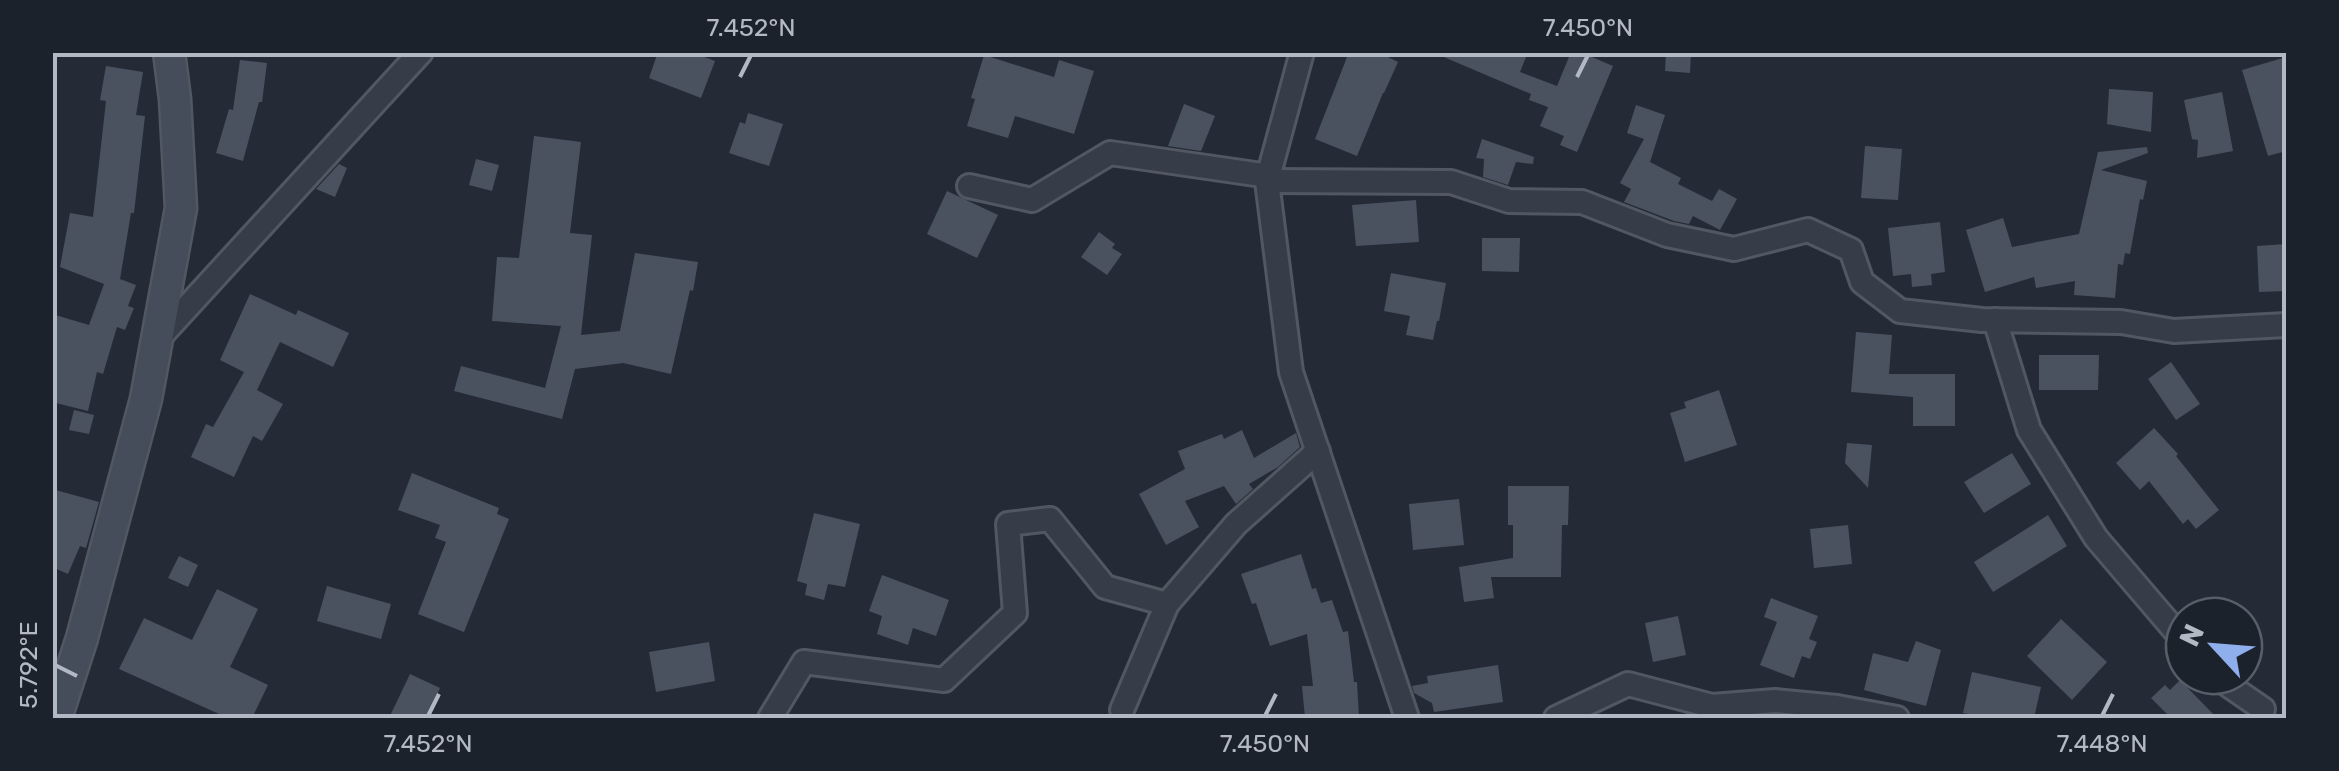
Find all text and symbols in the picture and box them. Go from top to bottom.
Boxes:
text: 7.452°N [706,13,796,42]
text: 7.450°N [1543,13,1633,42]
north arrow [2164,596,2264,696]
text: N [2173,619,2211,652]
text: 5.792°E [14,621,43,709]
text: 7.452°N [383,729,473,758]
text: 7.450°N [1220,729,1310,758]
text: 7.448°N [2056,729,2148,758]

